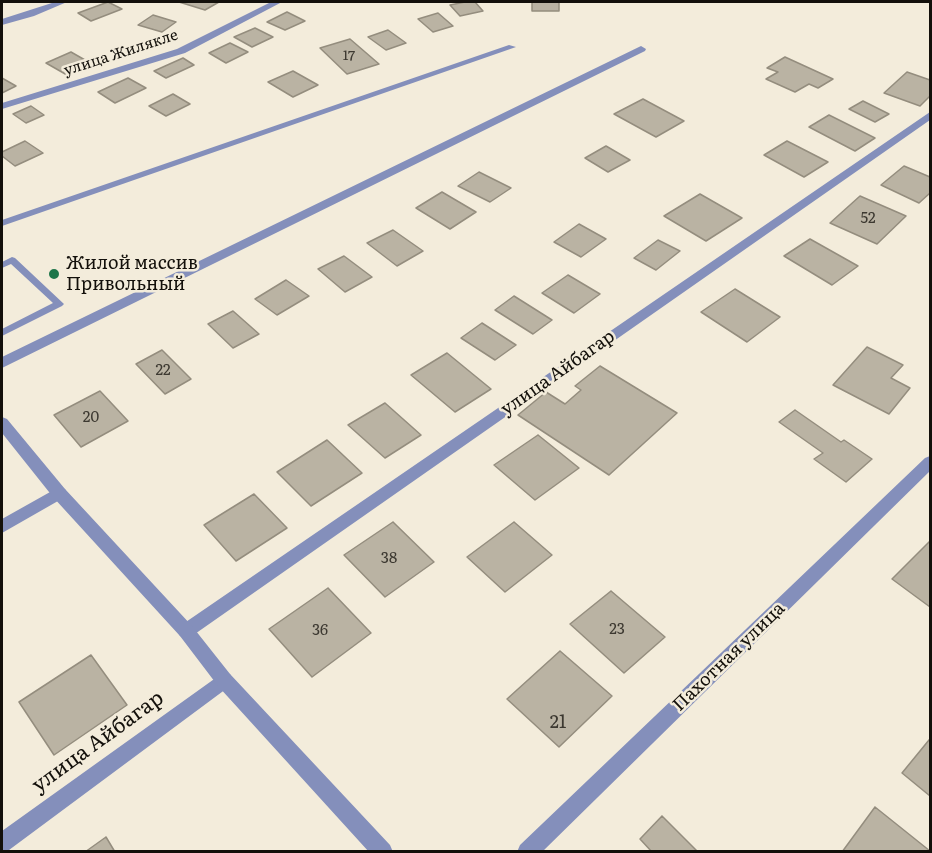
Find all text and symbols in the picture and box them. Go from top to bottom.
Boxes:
street label: улица Жилякле [62,26,180,80]
house number: 17 [343,48,355,64]
house number: 52 [860,210,876,228]
place label: Жилой массив Привольный [66,253,198,296]
marker: Жилой массив Привольный [47,267,61,281]
street label: улица Айбагар [497,326,619,420]
house number: 22 [155,362,171,380]
house number: 20 [83,409,99,427]
house number: 38 [381,550,397,568]
street label: Пахотная улица [668,598,790,716]
house number: 23 [609,621,625,639]
house number: 36 [312,622,328,640]
street label: улица Айбагар [27,686,169,798]
house number: 21 [550,712,566,734]

